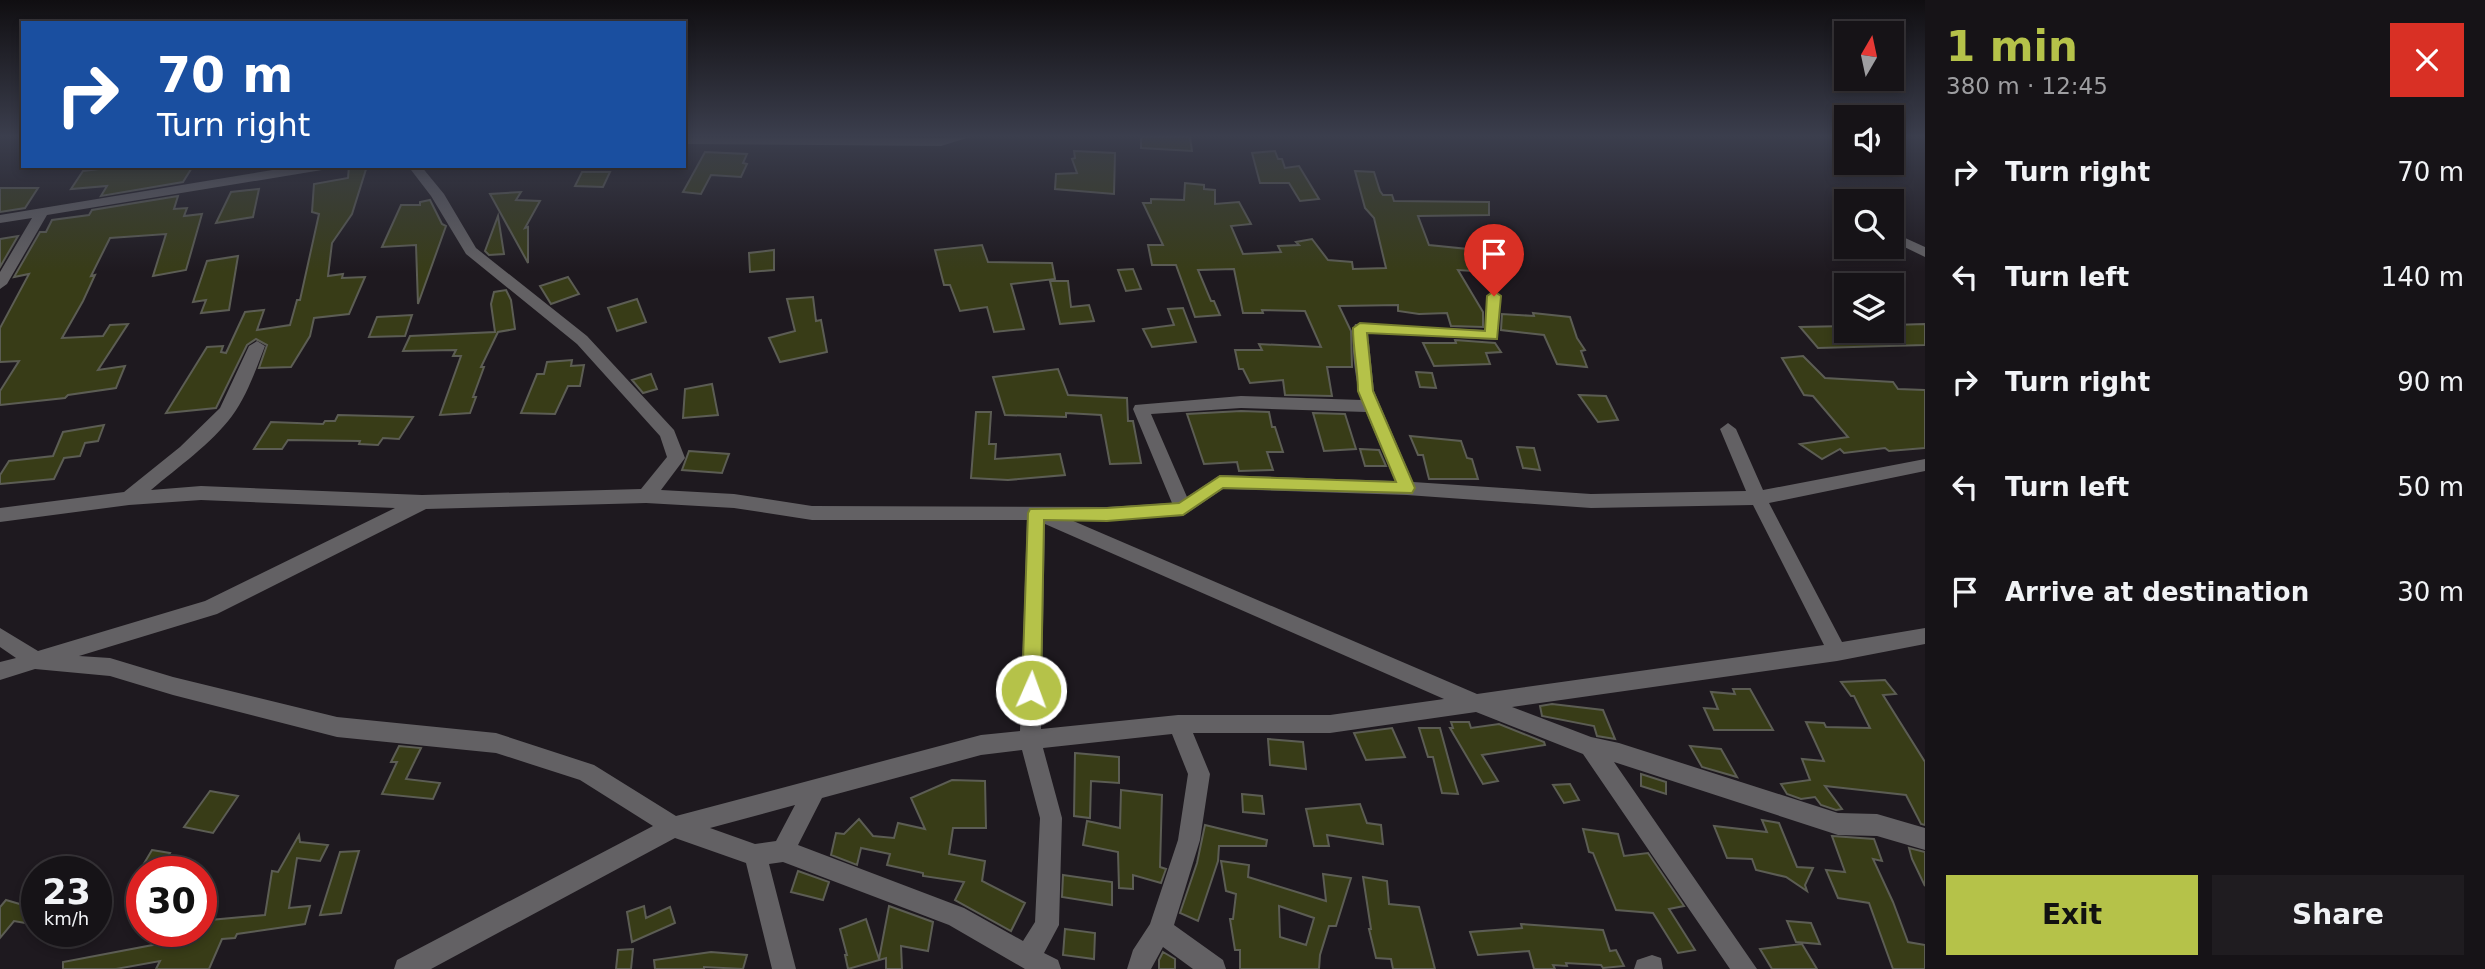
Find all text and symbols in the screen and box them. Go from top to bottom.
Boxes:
north arrow [1834,21,1904,91]
map controls [1834,21,1904,343]
text: 1 min [1946,22,2078,71]
button: close [2390,23,2464,97]
text: 70 m [157,47,293,104]
icon: right [42,49,133,140]
text: 380 m · 12:45 [1946,73,2108,99]
button: sound [1834,105,1904,175]
text: Turn right [157,106,310,144]
icon: right [1946,153,1984,191]
text: Turn right [2005,157,2150,187]
text: 70 m [2397,157,2464,187]
button: search [1834,189,1904,259]
pin [1464,224,1524,296]
icon: arrive [1475,235,1513,273]
icon: left [1946,258,1984,296]
text: Turn left [2005,262,2129,292]
text: 140 m [2381,262,2464,292]
button: layers [1834,273,1904,343]
icon: right [1946,363,1984,401]
text: Turn right [2005,367,2150,397]
text: 90 m [2397,367,2464,397]
icon: left [1946,468,1984,506]
text: Turn left [2005,472,2129,502]
text: 50 m [2397,472,2464,502]
icon: arrive [1946,573,1984,611]
text: Arrive at destination [2005,577,2309,607]
text: 30 m [2397,577,2464,607]
position arrow [994,653,1068,727]
speed limit sign: 30 [126,856,217,947]
text: 23 [42,872,91,912]
button: Exit [1946,875,2198,955]
button: Share [2212,875,2464,955]
text: km/h [44,908,89,929]

